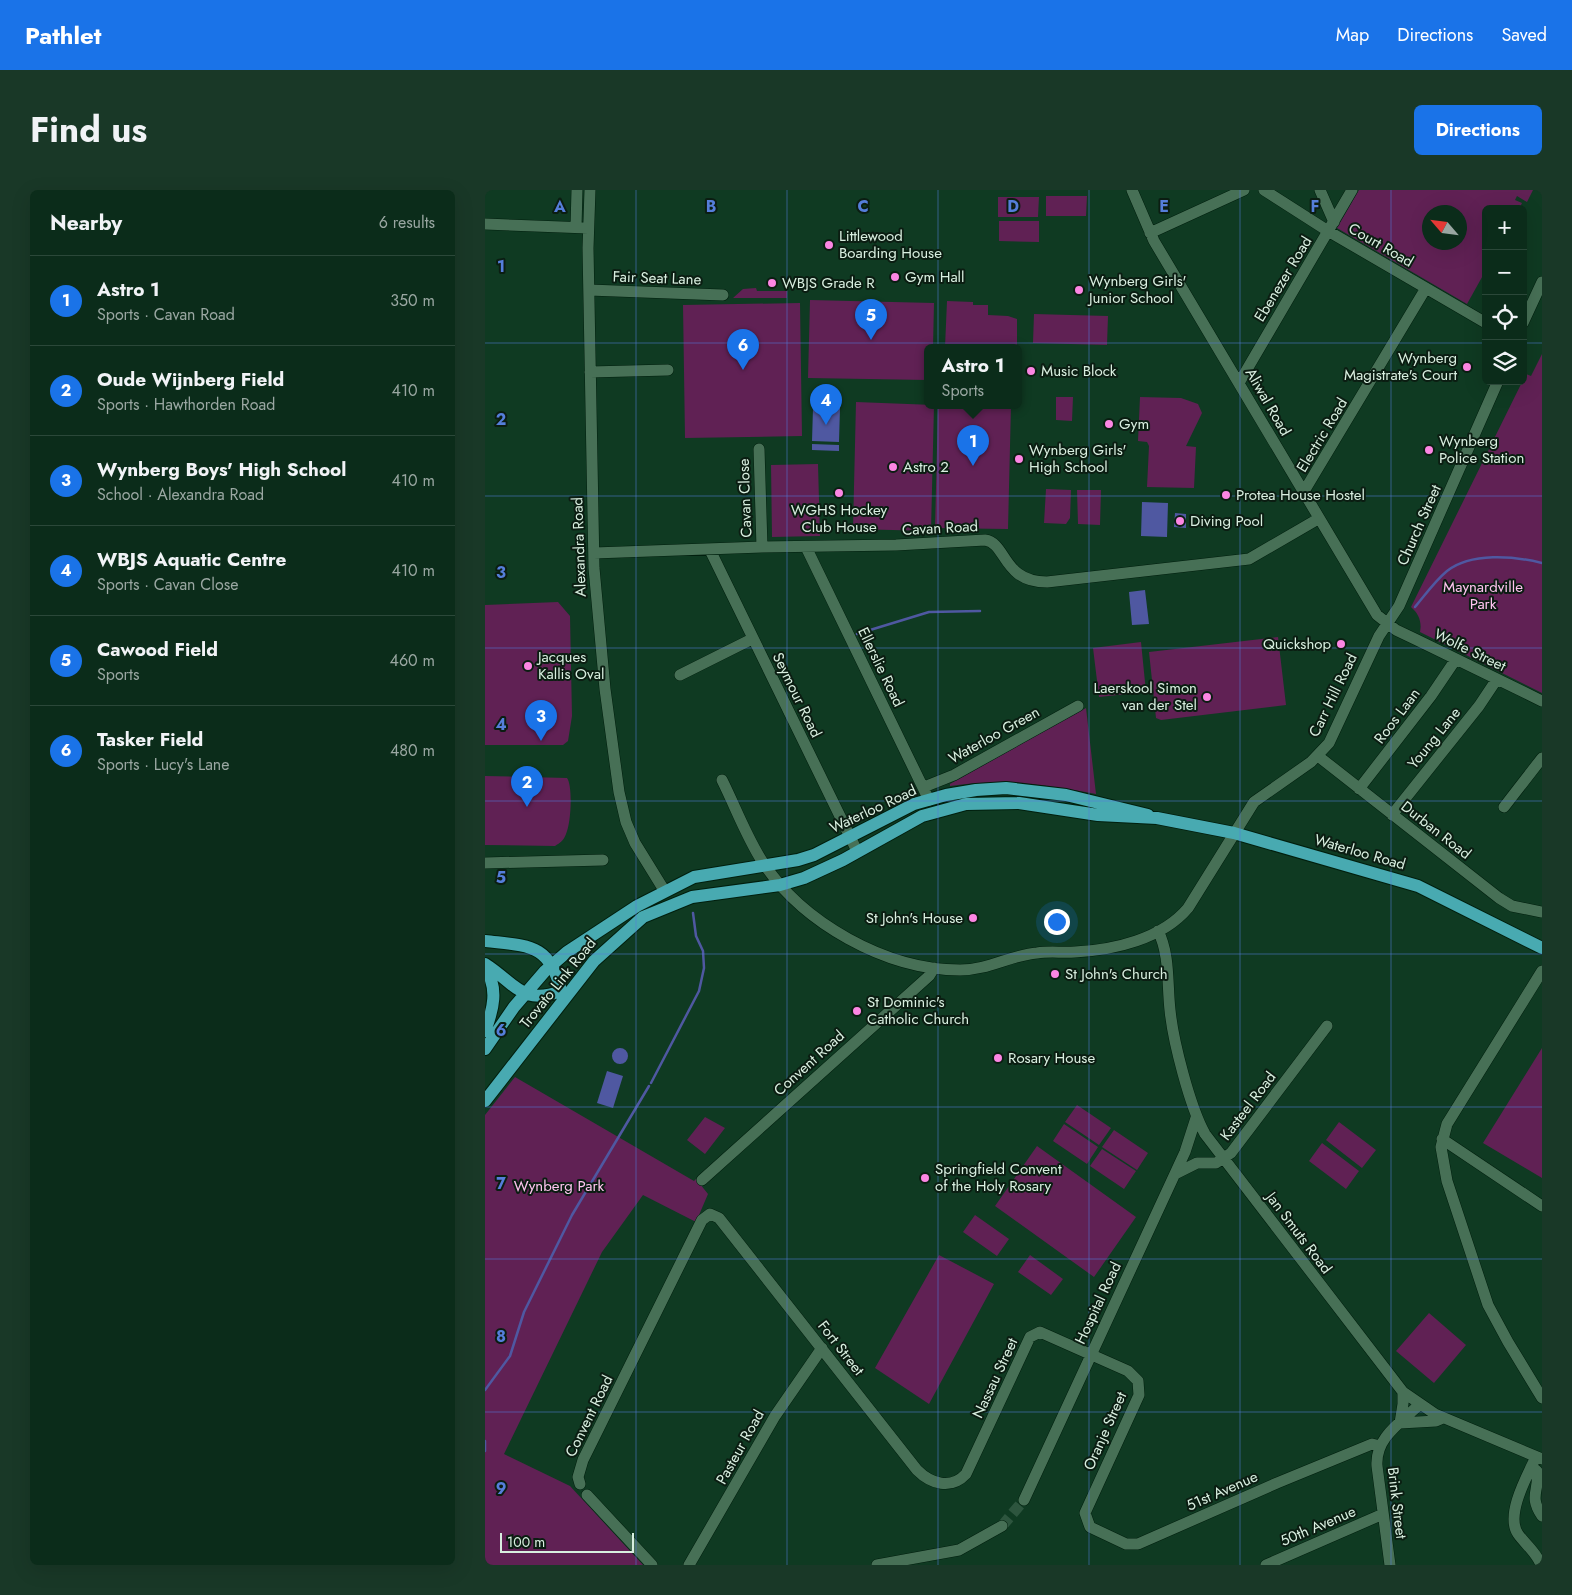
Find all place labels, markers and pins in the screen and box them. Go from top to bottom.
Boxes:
place label: Littlewood Boarding House [839,225,942,264]
marker: Littlewood Boarding House [823,239,835,251]
place label: Gym Hall [905,266,965,288]
place label: Wynberg Girls' Junior School [1087,270,1187,309]
marker: Gym Hall [889,271,901,283]
place label: WBJS Grade R [782,272,875,294]
marker: WBJS Grade R [766,277,778,289]
marker: Wynberg Girls' Junior School [1073,284,1085,296]
pin: 5 [855,299,887,340]
pin: 6 [727,329,759,370]
place label: Wynberg Magistrate's Court [1344,347,1457,386]
place label: Music Block [1041,360,1117,382]
marker: Wynberg Magistrate's Court [1461,361,1473,373]
marker: Music Block [1025,365,1037,377]
pin: 4 [810,384,842,425]
place label: Gym [1119,413,1149,435]
marker: Gym [1103,418,1115,430]
pin: 1 [957,425,989,466]
place label: Wynberg Police Station [1439,430,1524,469]
place label: Wynberg Girls' High School [1029,439,1127,478]
marker: Wynberg Police Station [1423,444,1435,456]
marker: Wynberg Girls' High School [1013,453,1025,465]
place label: Astro 2 [903,456,949,478]
marker: Astro 2 [887,461,899,473]
place label: Protea House Hostel [1236,484,1365,506]
marker: WGHS Hockey Club House [833,487,845,499]
marker: Protea House Hostel [1220,489,1232,501]
place label: WGHS Hockey Club House [791,499,888,538]
place label: Diving Pool [1190,510,1263,532]
marker: Diving Pool [1174,515,1186,527]
place label: Quickshop [1263,633,1331,655]
marker: Quickshop [1335,638,1347,650]
place label: Jacques Kallis Oval [536,646,604,685]
marker: Jacques Kallis Oval [522,660,534,672]
place label: Laerskool Simon van der Stel [1094,677,1197,716]
marker: Laerskool Simon van der Stel [1201,691,1213,703]
pin: 3 [525,700,557,741]
pin: 2 [511,766,543,807]
place label: St John's House [866,907,963,929]
marker: St John's House [967,912,979,924]
place label: St John's Church [1065,963,1168,985]
marker: St John's Church [1049,968,1061,980]
place label: St Dominic's Catholic Church [867,991,969,1030]
marker: St Dominic's Catholic Church [851,1005,863,1017]
place label: Rosary House [1008,1047,1095,1069]
marker: Rosary House [992,1052,1004,1064]
place label: Springfield Convent of the Holy Rosary [935,1158,1062,1197]
marker: Springfield Convent of the Holy Rosary [919,1172,931,1184]

